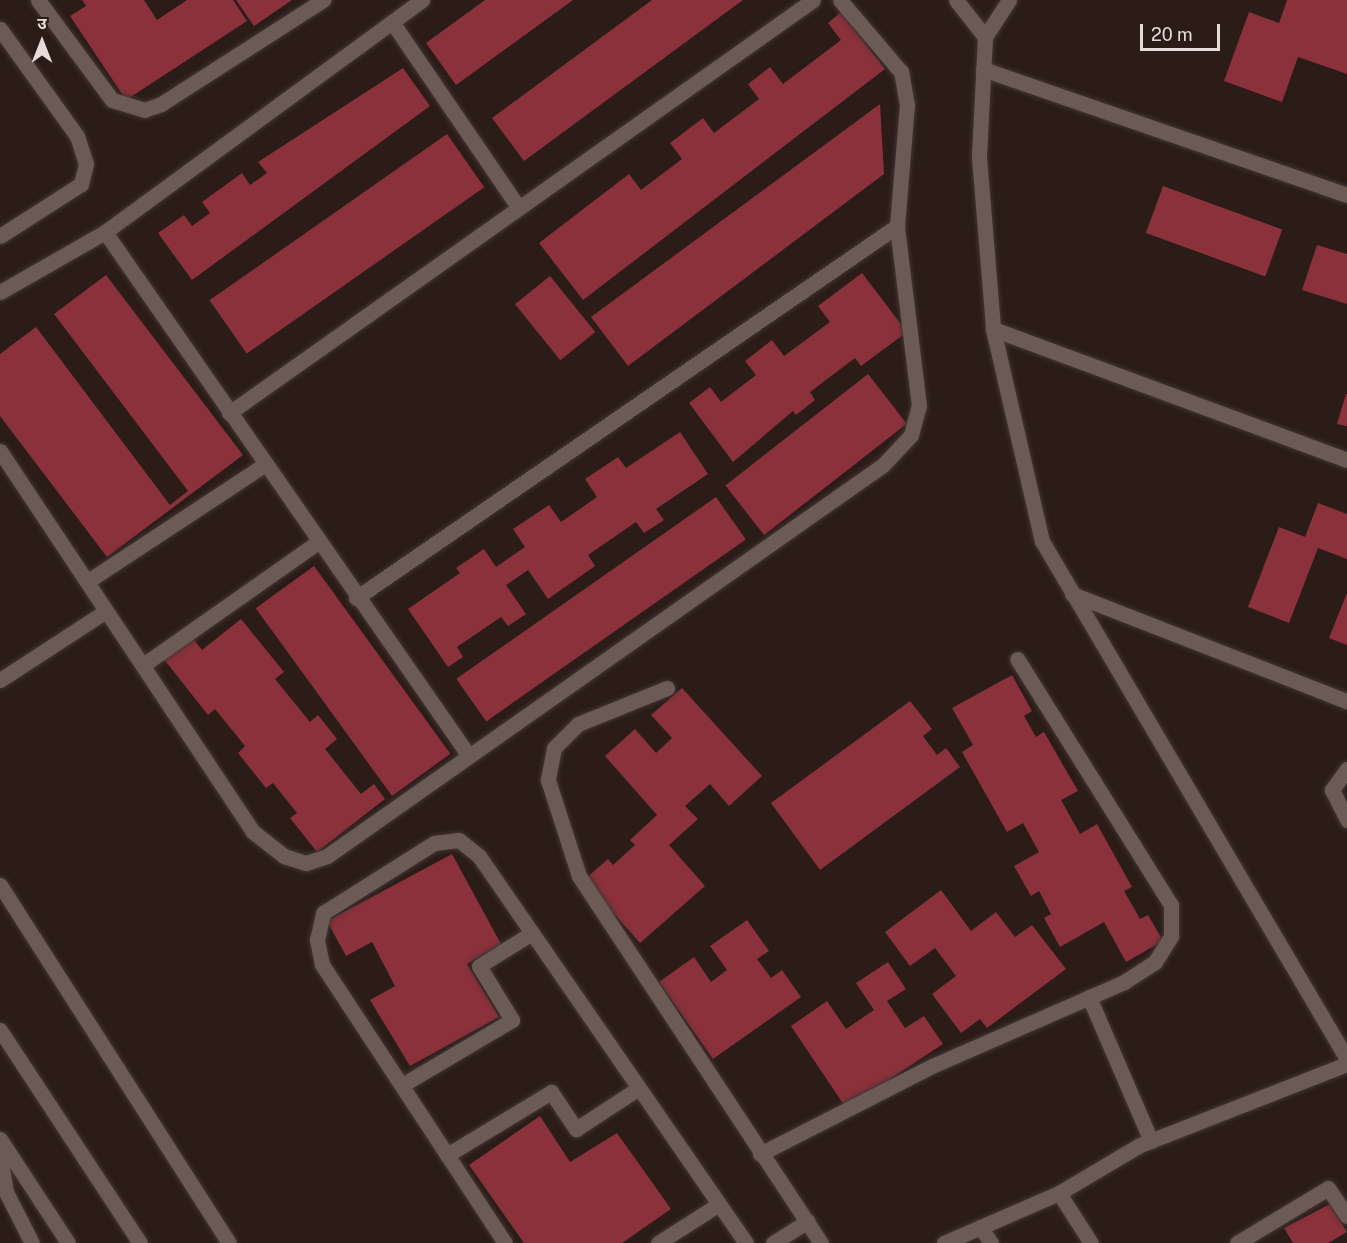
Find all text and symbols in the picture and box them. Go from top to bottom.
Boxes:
north arrow [12,12,72,72]
scale bar [1143,12,1222,50]
text: उ [37,14,47,33]
text: 20 m [1151,24,1193,45]

